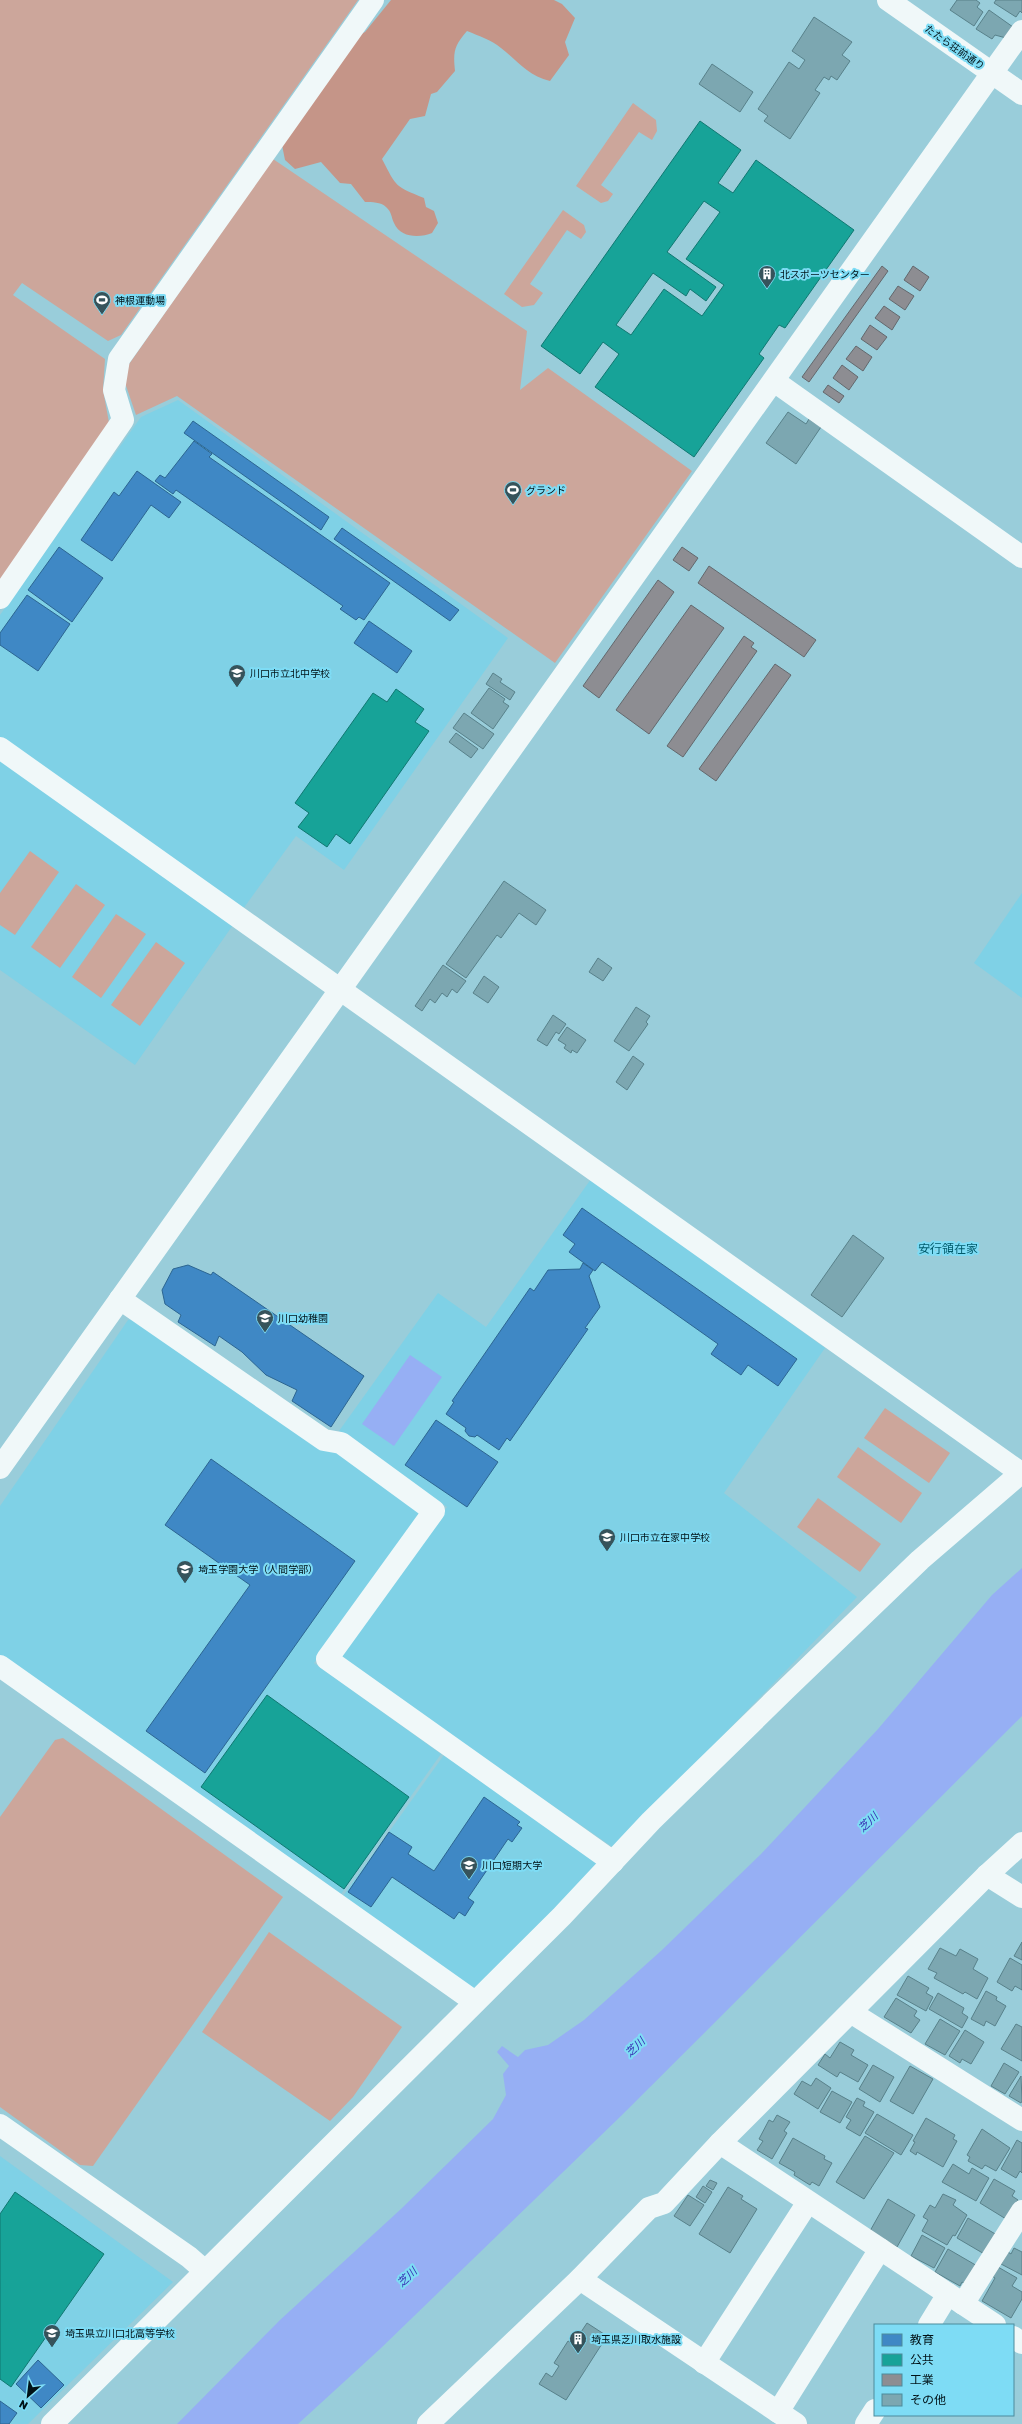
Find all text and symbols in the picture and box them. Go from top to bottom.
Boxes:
street label: たたら荘前通り [922,23,987,73]
building icon: 北スポーツセンター [757,264,777,289]
place label: 北スポーツセンター [780,269,870,281]
sports icon: 神根運動場 [92,290,112,315]
place label: 神根運動場 [115,295,165,307]
sports icon: グランド [503,480,523,505]
place label: グランド [526,485,566,497]
school or university icon: 川口市立北中学校 [227,663,247,688]
place label: 川口市立北中学校 [250,668,330,680]
district label: 安行領在家 [918,1242,978,1256]
school or university icon: 川口幼稚園 [255,1308,275,1333]
place label: 川口幼稚園 [278,1313,328,1325]
school or university icon: 川口市立在家中学校 [597,1527,617,1552]
place label: 川口市立在家中学校 [620,1532,710,1544]
school or university icon: 埼玉学園大学（人間学部） [175,1559,195,1584]
place label: 埼玉学園大学（人間学部） [198,1564,318,1576]
water label: 芝川 [856,1809,881,1835]
school or university icon: 川口短期大学 [459,1855,479,1880]
place label: 川口短期大学 [482,1860,542,1872]
water label: 芝川 [623,2034,648,2060]
water label: 芝川 [395,2264,420,2290]
school or university icon: 埼玉県立川口北高等学校 [42,2323,62,2348]
legend [874,2324,1014,2416]
place label: 埼玉県立川口北高等学校 [65,2328,175,2340]
building icon: 埼玉県芝川取水施設 [568,2329,588,2354]
text: 教育 [910,2333,934,2347]
place label: 埼玉県芝川取水施設 [591,2334,681,2346]
text: 公共 [910,2353,934,2367]
text: 工業 [910,2373,934,2387]
north arrow [8,2376,48,2416]
text: その他 [910,2393,946,2407]
text: N [17,2397,30,2412]

